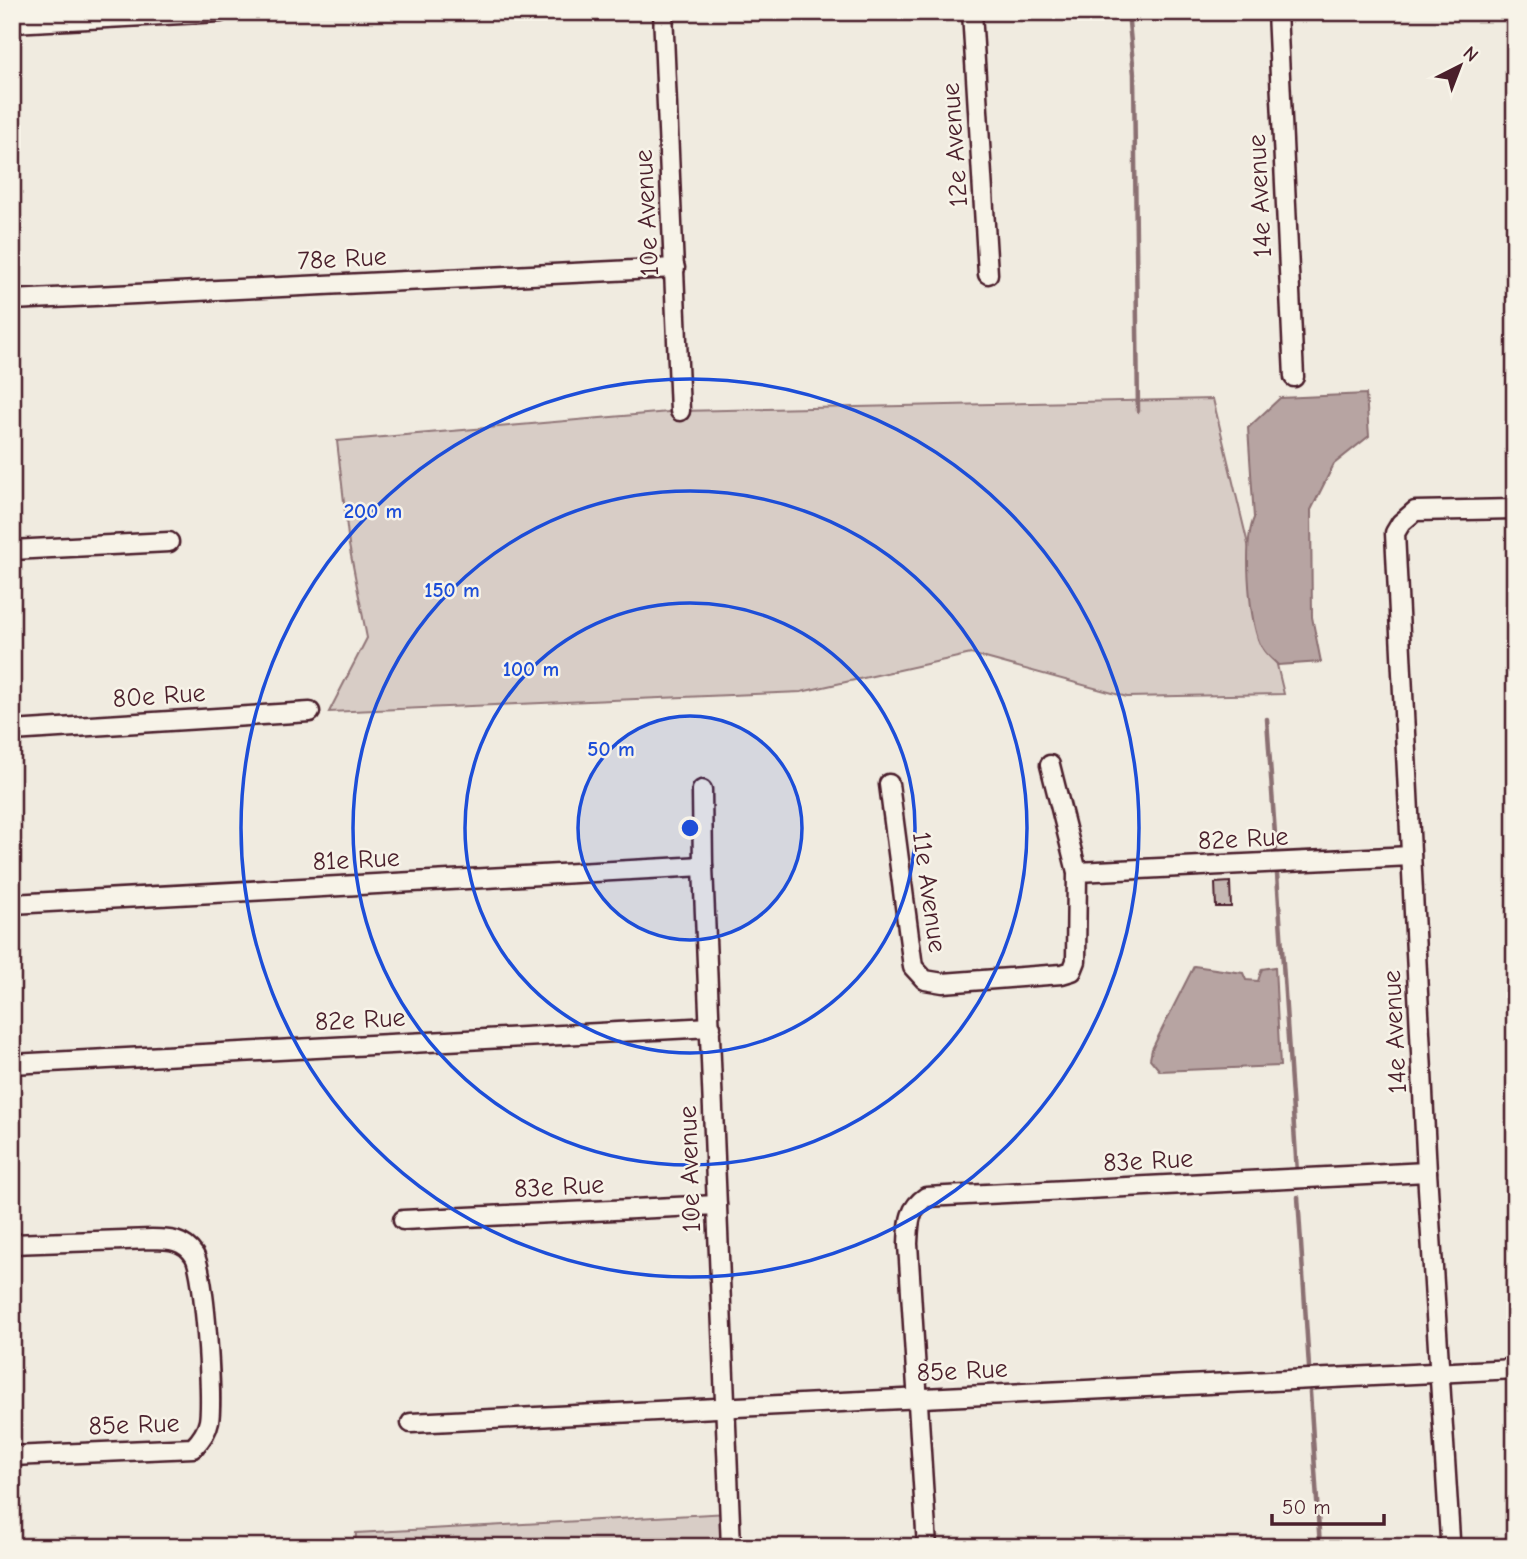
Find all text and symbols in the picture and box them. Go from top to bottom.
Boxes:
north arrow [1426,32,1496,102]
text: N [1459,42,1483,66]
street label: 12e Avenue [936,82,974,208]
street label: 14e Avenue [1242,133,1278,259]
street label: 10e Avenue [629,149,665,277]
street label: 78e Rue [297,242,387,276]
text: 200 m [344,499,402,523]
text: 150 m [424,578,480,602]
text: 100 m [503,657,559,681]
street label: 80e Rue [112,678,206,714]
text: 50 m [587,737,635,761]
centre of rings [678,816,702,840]
street label: 82e Rue [1197,822,1289,856]
street label: 11e Avenue [906,830,952,954]
street label: 81e Rue [312,843,400,877]
street label: 14e Avenue [1377,969,1413,1095]
street label: 82e Rue [314,1003,406,1037]
street label: 10e Avenue [673,1105,707,1233]
street label: 83e Rue [1102,1144,1194,1178]
street label: 83e Rue [513,1170,605,1204]
street label: 85e Rue [916,1354,1008,1388]
street label: 85e Rue [88,1408,180,1442]
scale bar [1272,1482,1384,1526]
text: 50 m [1282,1495,1331,1519]

